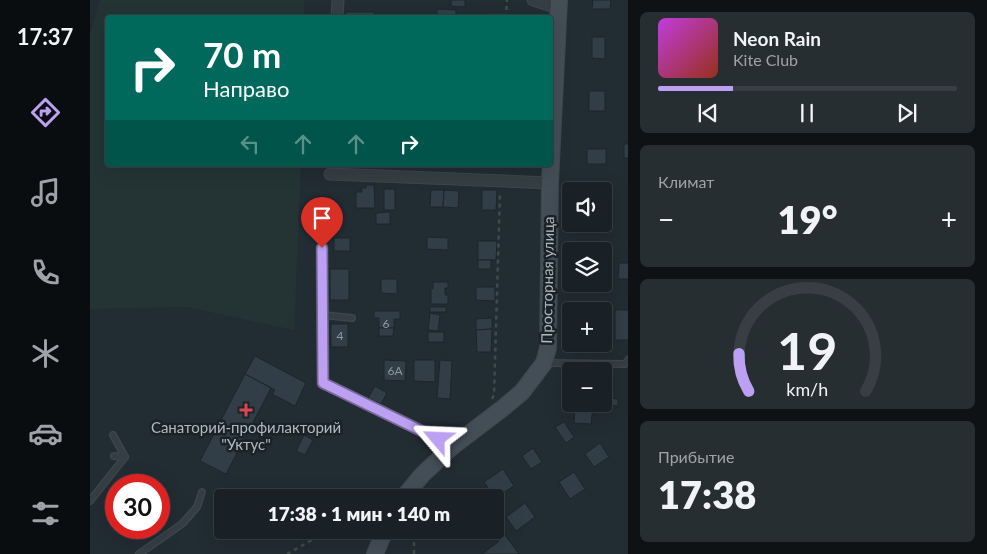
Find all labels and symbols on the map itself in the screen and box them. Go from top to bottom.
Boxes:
pin [301,197,343,248]
street label: Просторная улица [537,216,557,344]
house number: 6 [383,316,390,331]
house number: 4 [337,328,344,343]
house number: 6А [387,363,403,378]
marker: Санаторий-профилакторий "Уктус" [239,403,253,417]
position arrow [411,412,463,464]
place label: Санаторий-профилакторий "Уктус" [151,418,341,453]
speed limit sign: 30 [105,474,170,539]

